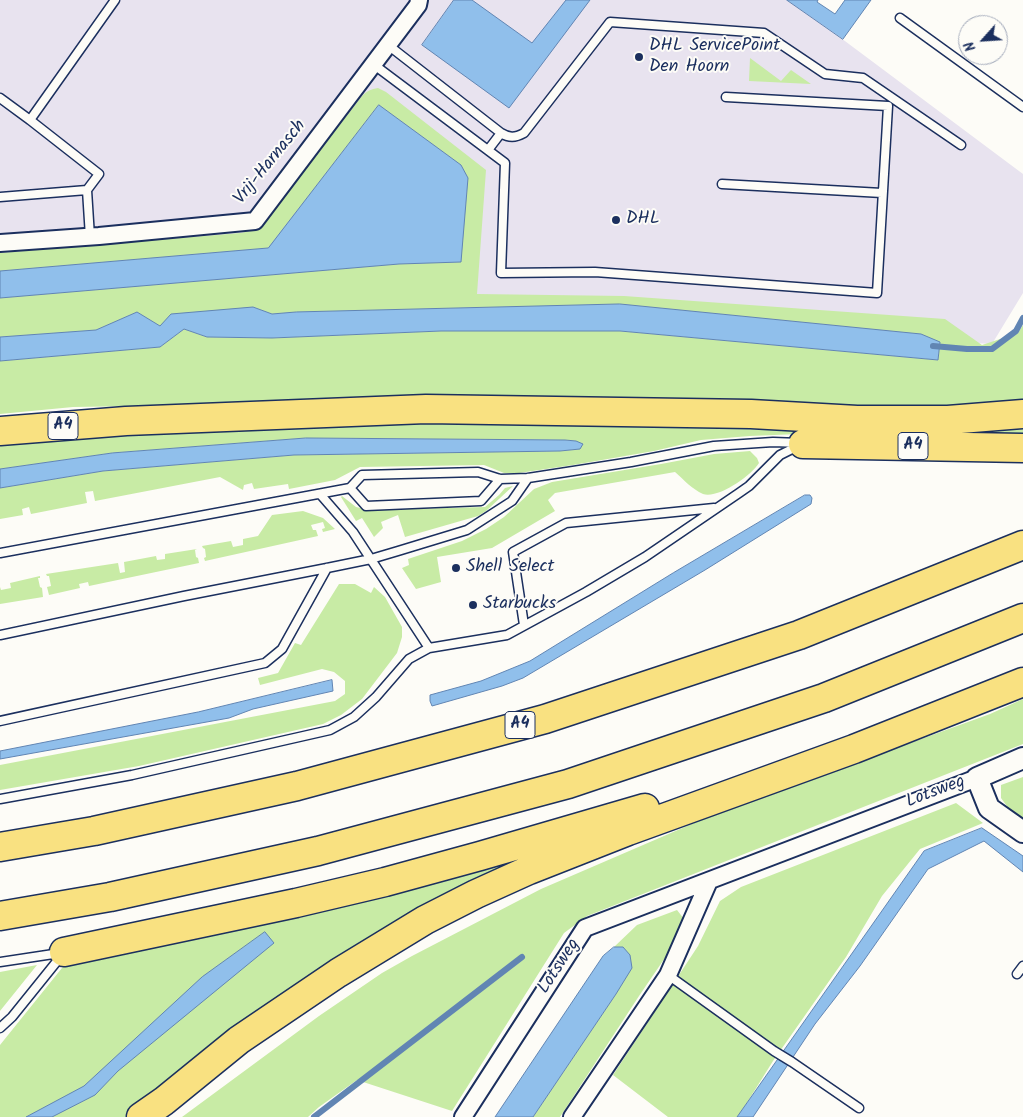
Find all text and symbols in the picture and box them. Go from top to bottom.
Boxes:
north arrow [958,15,1008,65]
place label: DHL ServicePoint Den Hoorn [649,36,780,78]
text: N [959,37,982,55]
marker: DHL ServicePoint Den Hoorn [633,51,645,63]
street label: Vrij-Harnasch [230,116,312,210]
place label: DHL [626,209,659,231]
marker: DHL [610,214,622,226]
road number: A4 [48,412,78,440]
road number: A4 [898,432,928,460]
place label: Shell Select [466,557,554,579]
marker: Shell Select [450,562,462,574]
place label: Starbucks [483,594,556,616]
marker: Starbucks [467,599,479,611]
road number: A4 [505,712,535,738]
street label: Lotsweg [903,772,969,814]
street label: Lotsweg [534,935,586,999]

